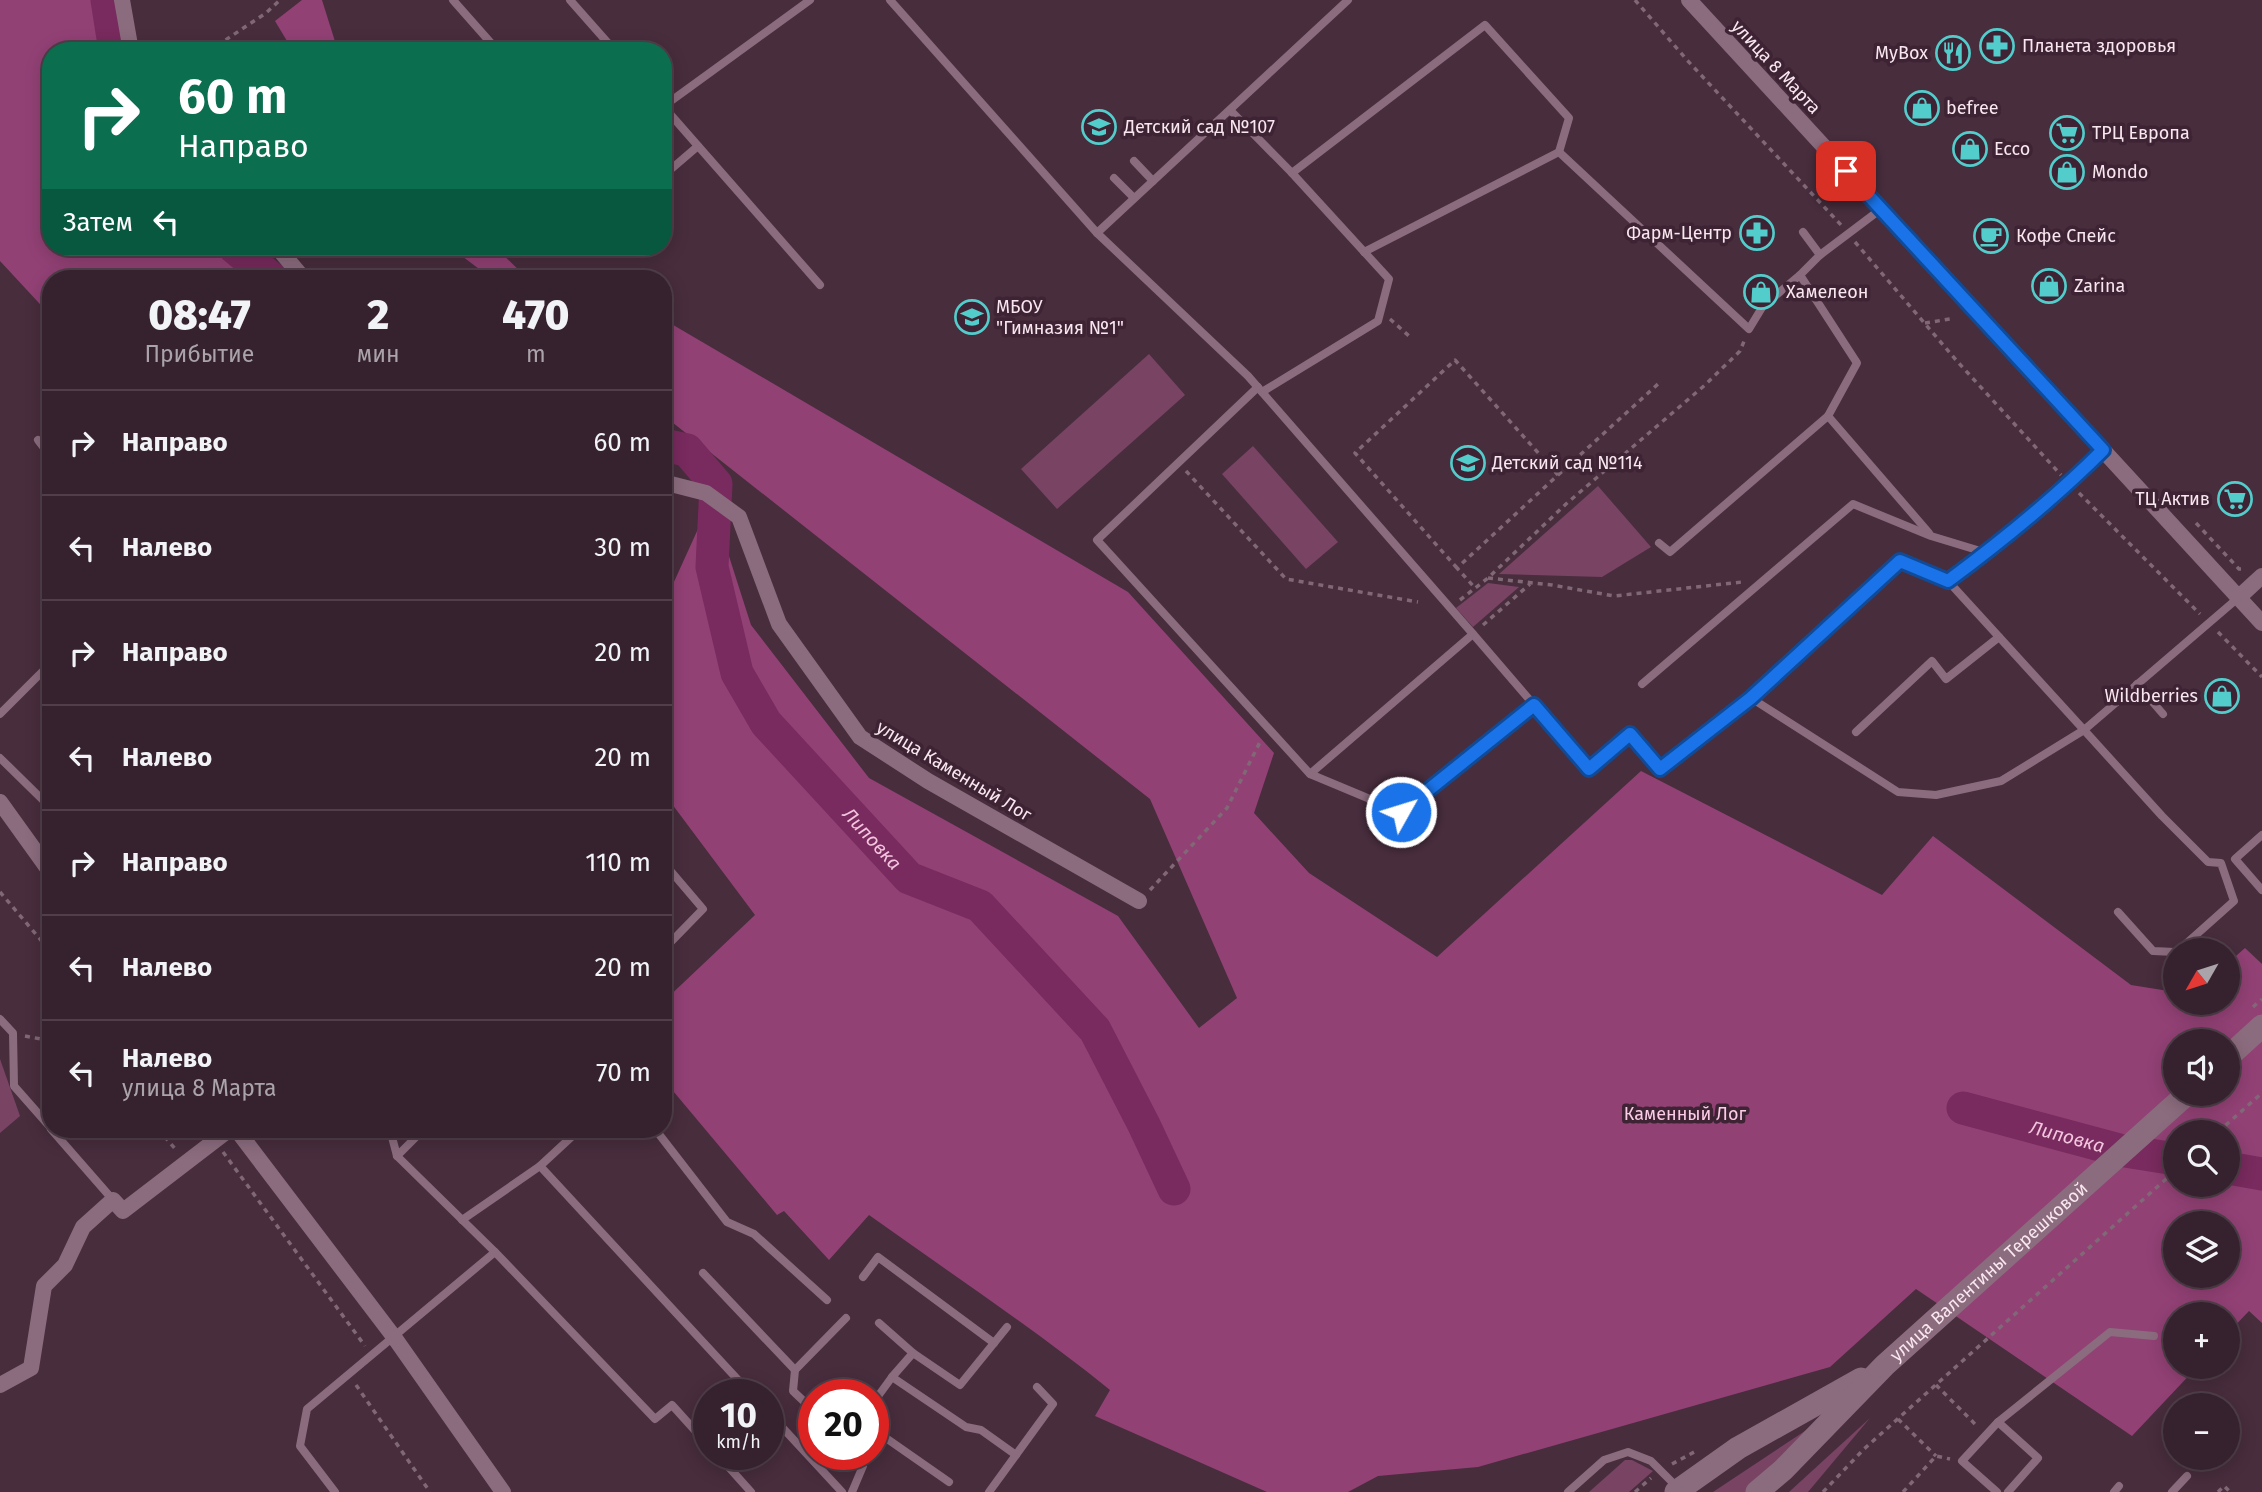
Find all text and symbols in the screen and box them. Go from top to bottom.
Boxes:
street label: улица 8 Марта [1727,15,1825,119]
pharmacy icon: Планета здоровья [1978,27,2016,65]
restaurant icon: MyBox [1934,34,1972,72]
place label: Планета здоровья [2022,35,2176,57]
place label: MyBox [1875,42,1928,64]
text: 60 m [178,67,287,126]
icon: right [63,70,154,161]
shop icon: befree [1903,89,1941,127]
place label: befree [1946,97,1999,119]
school or university icon: Детский сад №107 [1080,108,1118,146]
supermarket icon: ТРЦ Европа [2048,114,2086,152]
place label: Детский сад №107 [1123,116,1275,138]
place label: ТРЦ Европа [2092,122,2190,144]
text: Направо [178,127,309,165]
shop icon: Ecco [1951,130,1989,168]
place label: Ecco [1994,138,2030,160]
pin [1816,141,1876,201]
icon: arrive [1827,152,1865,190]
shop icon: Mondo [2048,153,2086,191]
place label: Mondo [2092,161,2148,183]
icon: left [147,203,185,241]
text: Затем [63,207,133,238]
pharmacy icon: Фарм-Центр [1738,214,1776,252]
cafe icon: Кофе Спейс [1972,217,2010,255]
place label: Фарм-Центр [1626,222,1732,244]
place label: Кофе Спейс [2016,225,2116,247]
shop icon: Zarina [2030,267,2068,305]
shop icon: Хамелеон [1742,273,1780,311]
place label: Zarina [2074,275,2125,297]
place label: Хамелеон [1786,281,1868,303]
text: 08:47 [148,290,251,340]
text: 2 [367,290,389,340]
text: 470 [502,290,570,340]
place label: МБОУ "Гимназия №1" [996,296,1124,339]
school or university icon: МБОУ "Гимназия №1" [953,298,991,336]
text: Прибытие [144,340,254,368]
text: мин [357,340,400,368]
text: m [526,340,546,368]
icon: right [63,424,101,462]
text: Направо [122,427,228,458]
text: 60 m [593,427,651,458]
school or university icon: Детский сад №114 [1449,444,1487,482]
place label: Детский сад №114 [1491,452,1643,474]
supermarket icon: ТЦ Актив [2216,480,2254,518]
place label: ТЦ Актив [2135,488,2210,510]
icon: left [63,529,101,567]
text: Налево [122,532,212,563]
text: 30 m [594,532,651,563]
icon: right [63,634,101,672]
text: Направо [122,637,228,668]
text: 20 m [594,637,651,668]
shop icon: Wildberries [2203,677,2241,715]
place label: Wildberries [2104,685,2198,707]
street label: улица Каменный Лог [872,716,1036,826]
icon: left [63,739,101,777]
text: Налево [122,742,212,773]
text: 20 m [594,742,651,773]
position arrow [1364,775,1438,849]
water label: Липовка [837,802,907,874]
icon: right [63,844,101,882]
text: Направо [122,847,228,878]
text: 110 m [585,847,651,878]
north arrow [2163,938,2240,1015]
map controls [2163,938,2240,1470]
icon: left [63,949,101,987]
text: Налево [122,952,212,983]
text: 20 m [594,952,651,983]
button: sound [2163,1029,2240,1106]
text: Налево [122,1043,212,1074]
icon: left [63,1054,101,1092]
text: 70 m [596,1057,651,1088]
text: улица 8 Марта [122,1074,276,1102]
park label: Каменный Лог [1624,1103,1746,1125]
water label: Липовка [2026,1115,2107,1157]
button: search [2163,1120,2240,1197]
street label: улица Валентины Терешковой [1885,1177,2092,1366]
button: layers [2163,1211,2240,1288]
button: + [2163,1302,2240,1379]
speed limit sign: 20 [798,1379,889,1470]
button: − [2163,1393,2240,1470]
text: 10 [720,1394,757,1436]
text: km/h [716,1431,761,1453]

